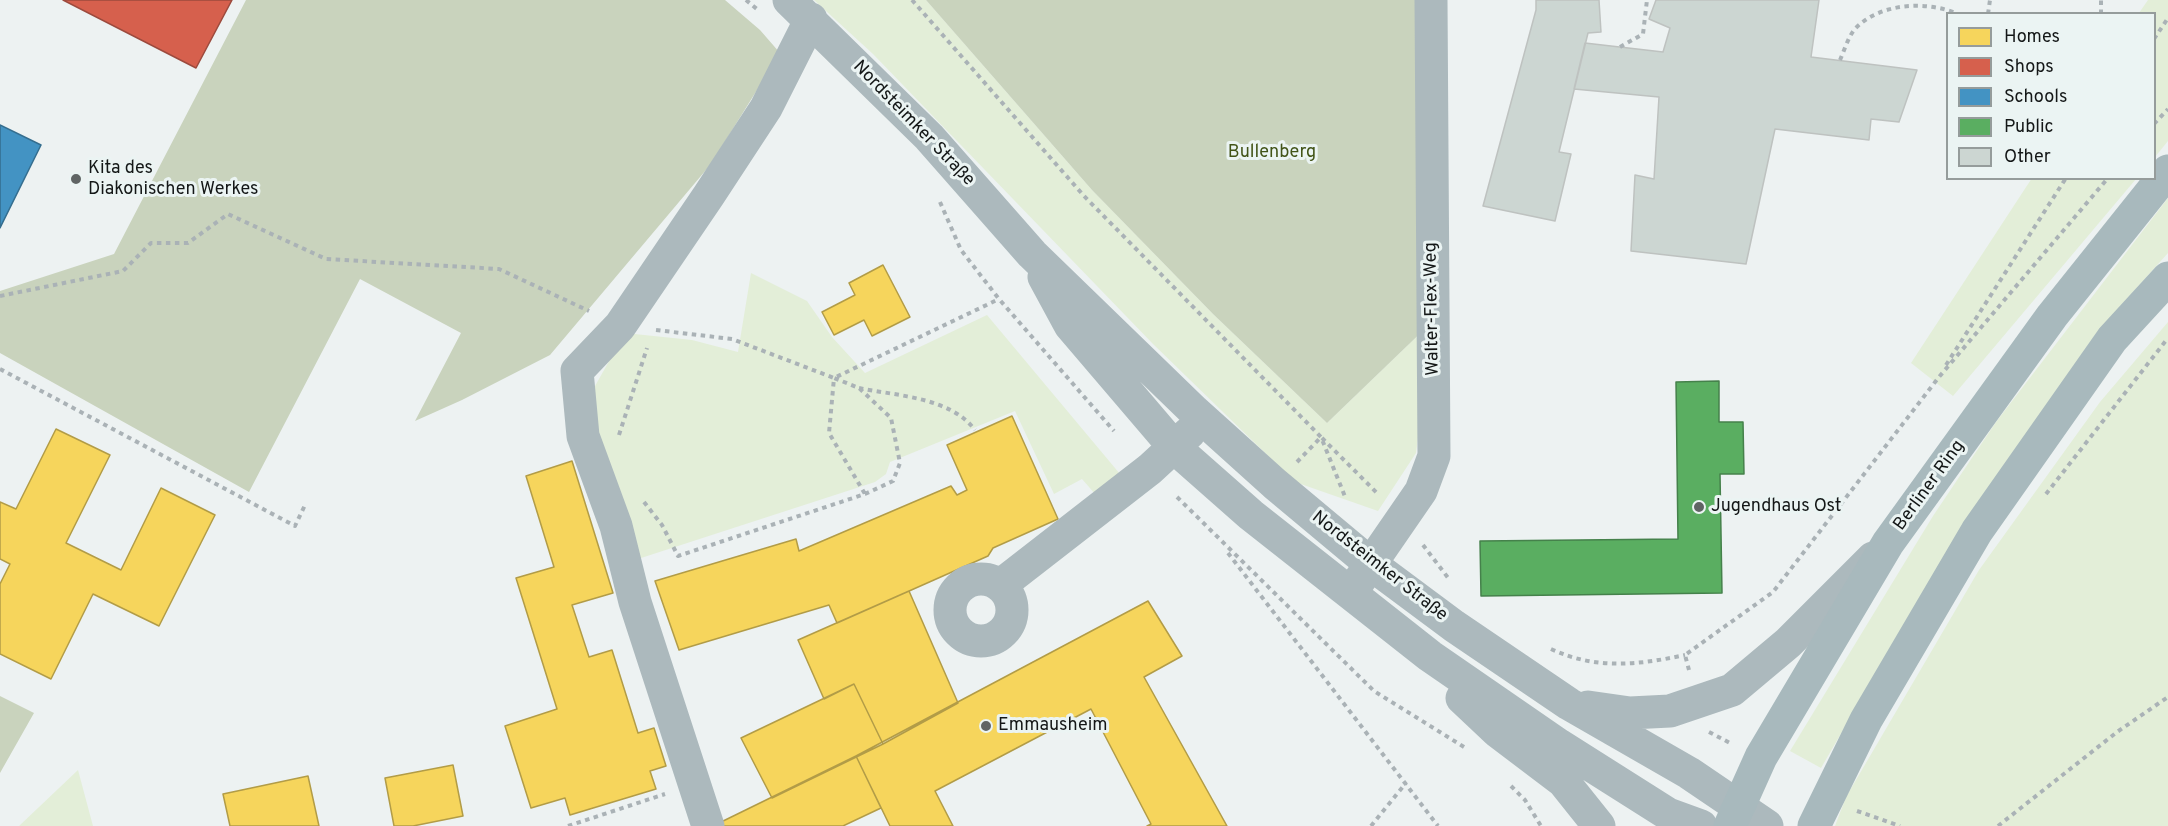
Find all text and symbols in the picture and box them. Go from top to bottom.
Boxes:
legend [1946,12,2156,180]
text: Homes [2004,26,2060,49]
text: Shops [2004,56,2054,79]
street label: Nordsteimker Straße [847,57,979,191]
text: Schools [2004,86,2067,109]
text: Public [2004,116,2054,139]
park label: Bullenberg [1228,142,1316,164]
text: Other [2004,146,2051,169]
place label: Kita des Diakonischen Werkes [88,158,258,201]
marker: Kita des Diakonischen Werkes [69,172,83,186]
street label: Walter-Flex-Weg [1421,242,1445,376]
street label: Berliner Ring [1890,437,1970,535]
place label: Jugendhaus Ost [1711,496,1842,518]
marker: Jugendhaus Ost [1692,500,1706,514]
street label: Nordsteimker Straße [1307,507,1451,627]
place label: Emmausheim [998,715,1107,737]
marker: Emmausheim [979,719,993,733]

